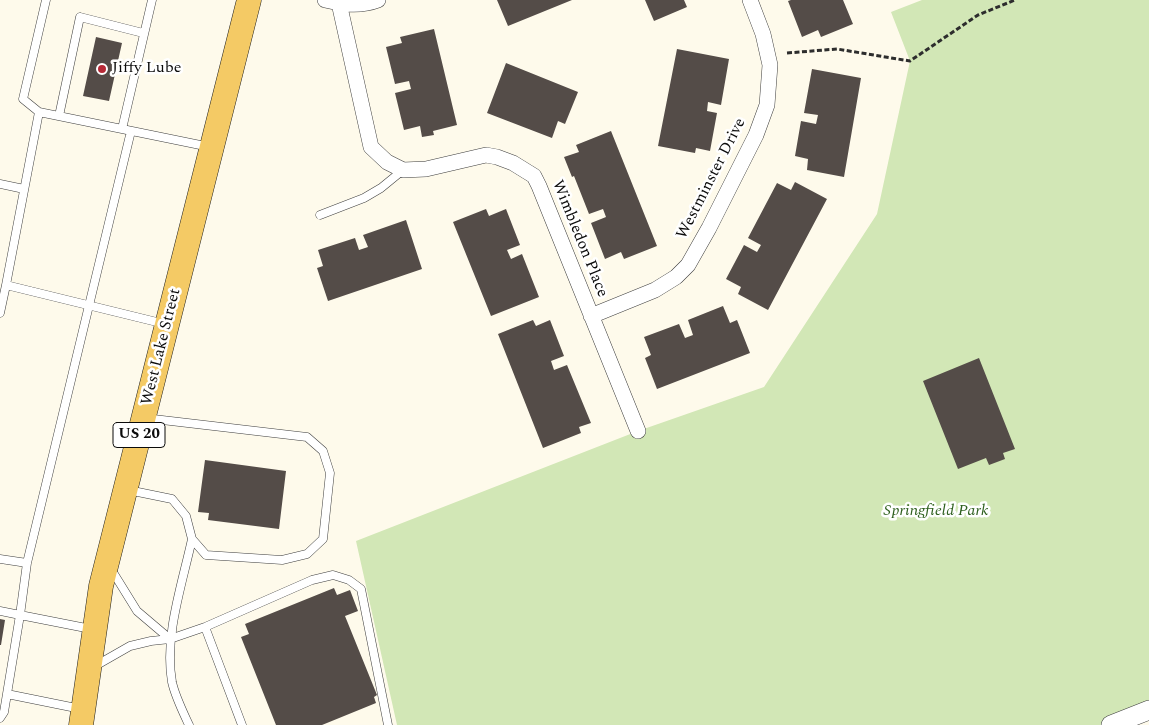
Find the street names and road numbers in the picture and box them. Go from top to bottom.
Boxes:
street label: Westminster Drive [673,115,751,243]
street label: Wimbledon Place [547,178,611,300]
street label: West Lake Street [138,287,186,407]
road number: US 20 [113,422,165,448]

